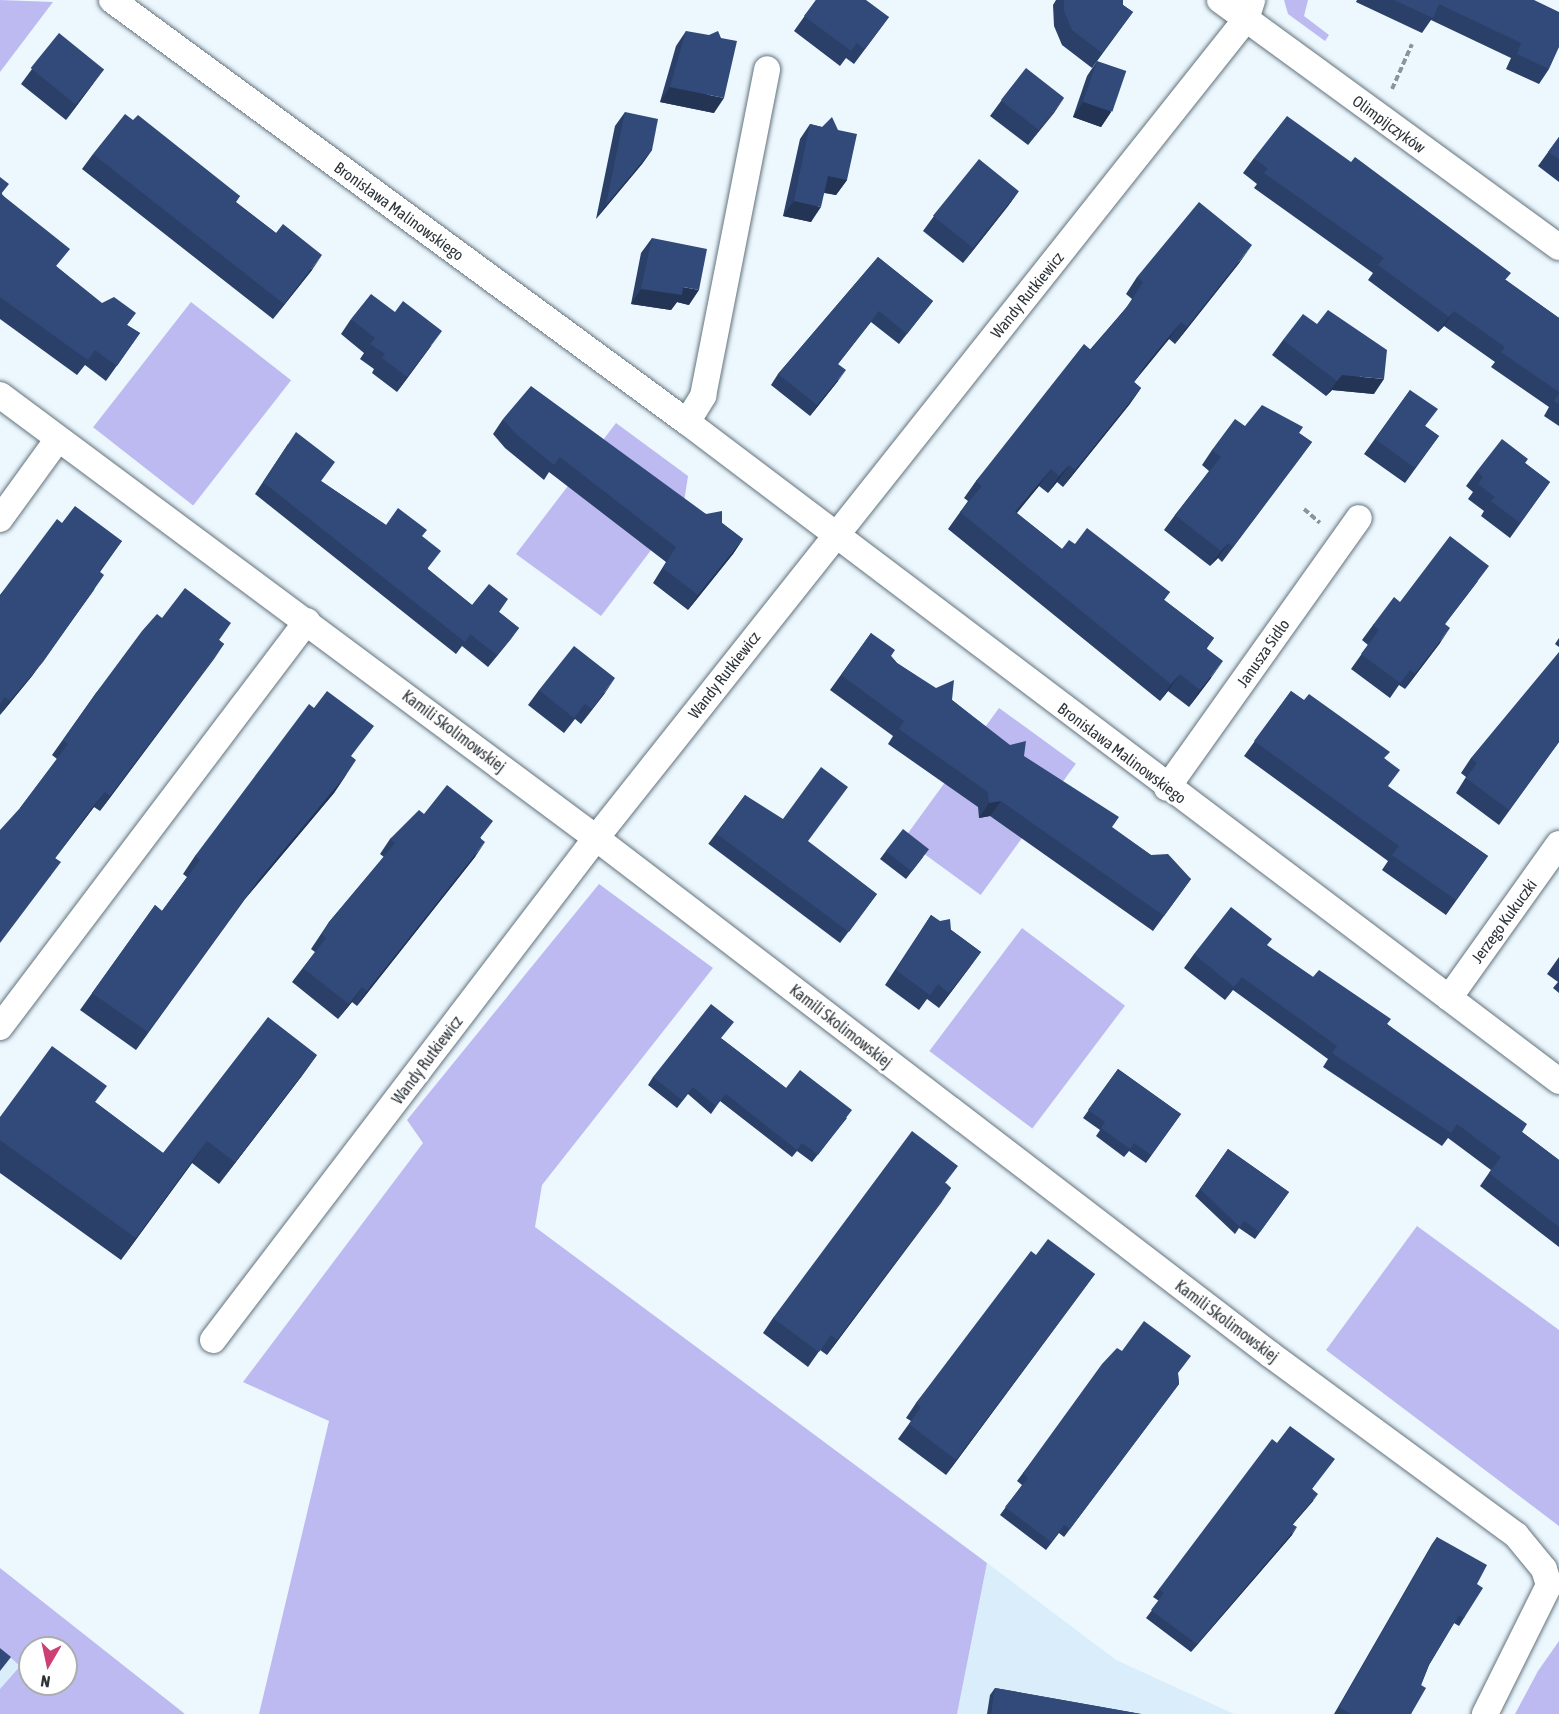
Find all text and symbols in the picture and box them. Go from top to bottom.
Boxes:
street label: Olimpijczyków [1349,91,1429,157]
street label: Bronisława Malinowskiego [330,158,468,264]
street label: Wandy Rutkiewicz [986,248,1068,342]
street label: Janusza Sidło [1233,615,1293,691]
street label: Wandy Rutkiewicz [684,628,764,722]
street label: Kamili Skolimowskiej [399,686,509,776]
street label: Bronisława Malinowskiego [1054,699,1190,807]
street label: Jerzego Kukuczki [1467,876,1541,966]
street label: Kamili Skolimowskiej [786,980,896,1072]
street label: Wandy Rutkiewicz [388,1012,466,1108]
street label: Kamili Skolimowskiej [1172,1276,1282,1366]
north arrow [18,1636,78,1696]
text: N [39,1672,52,1691]

